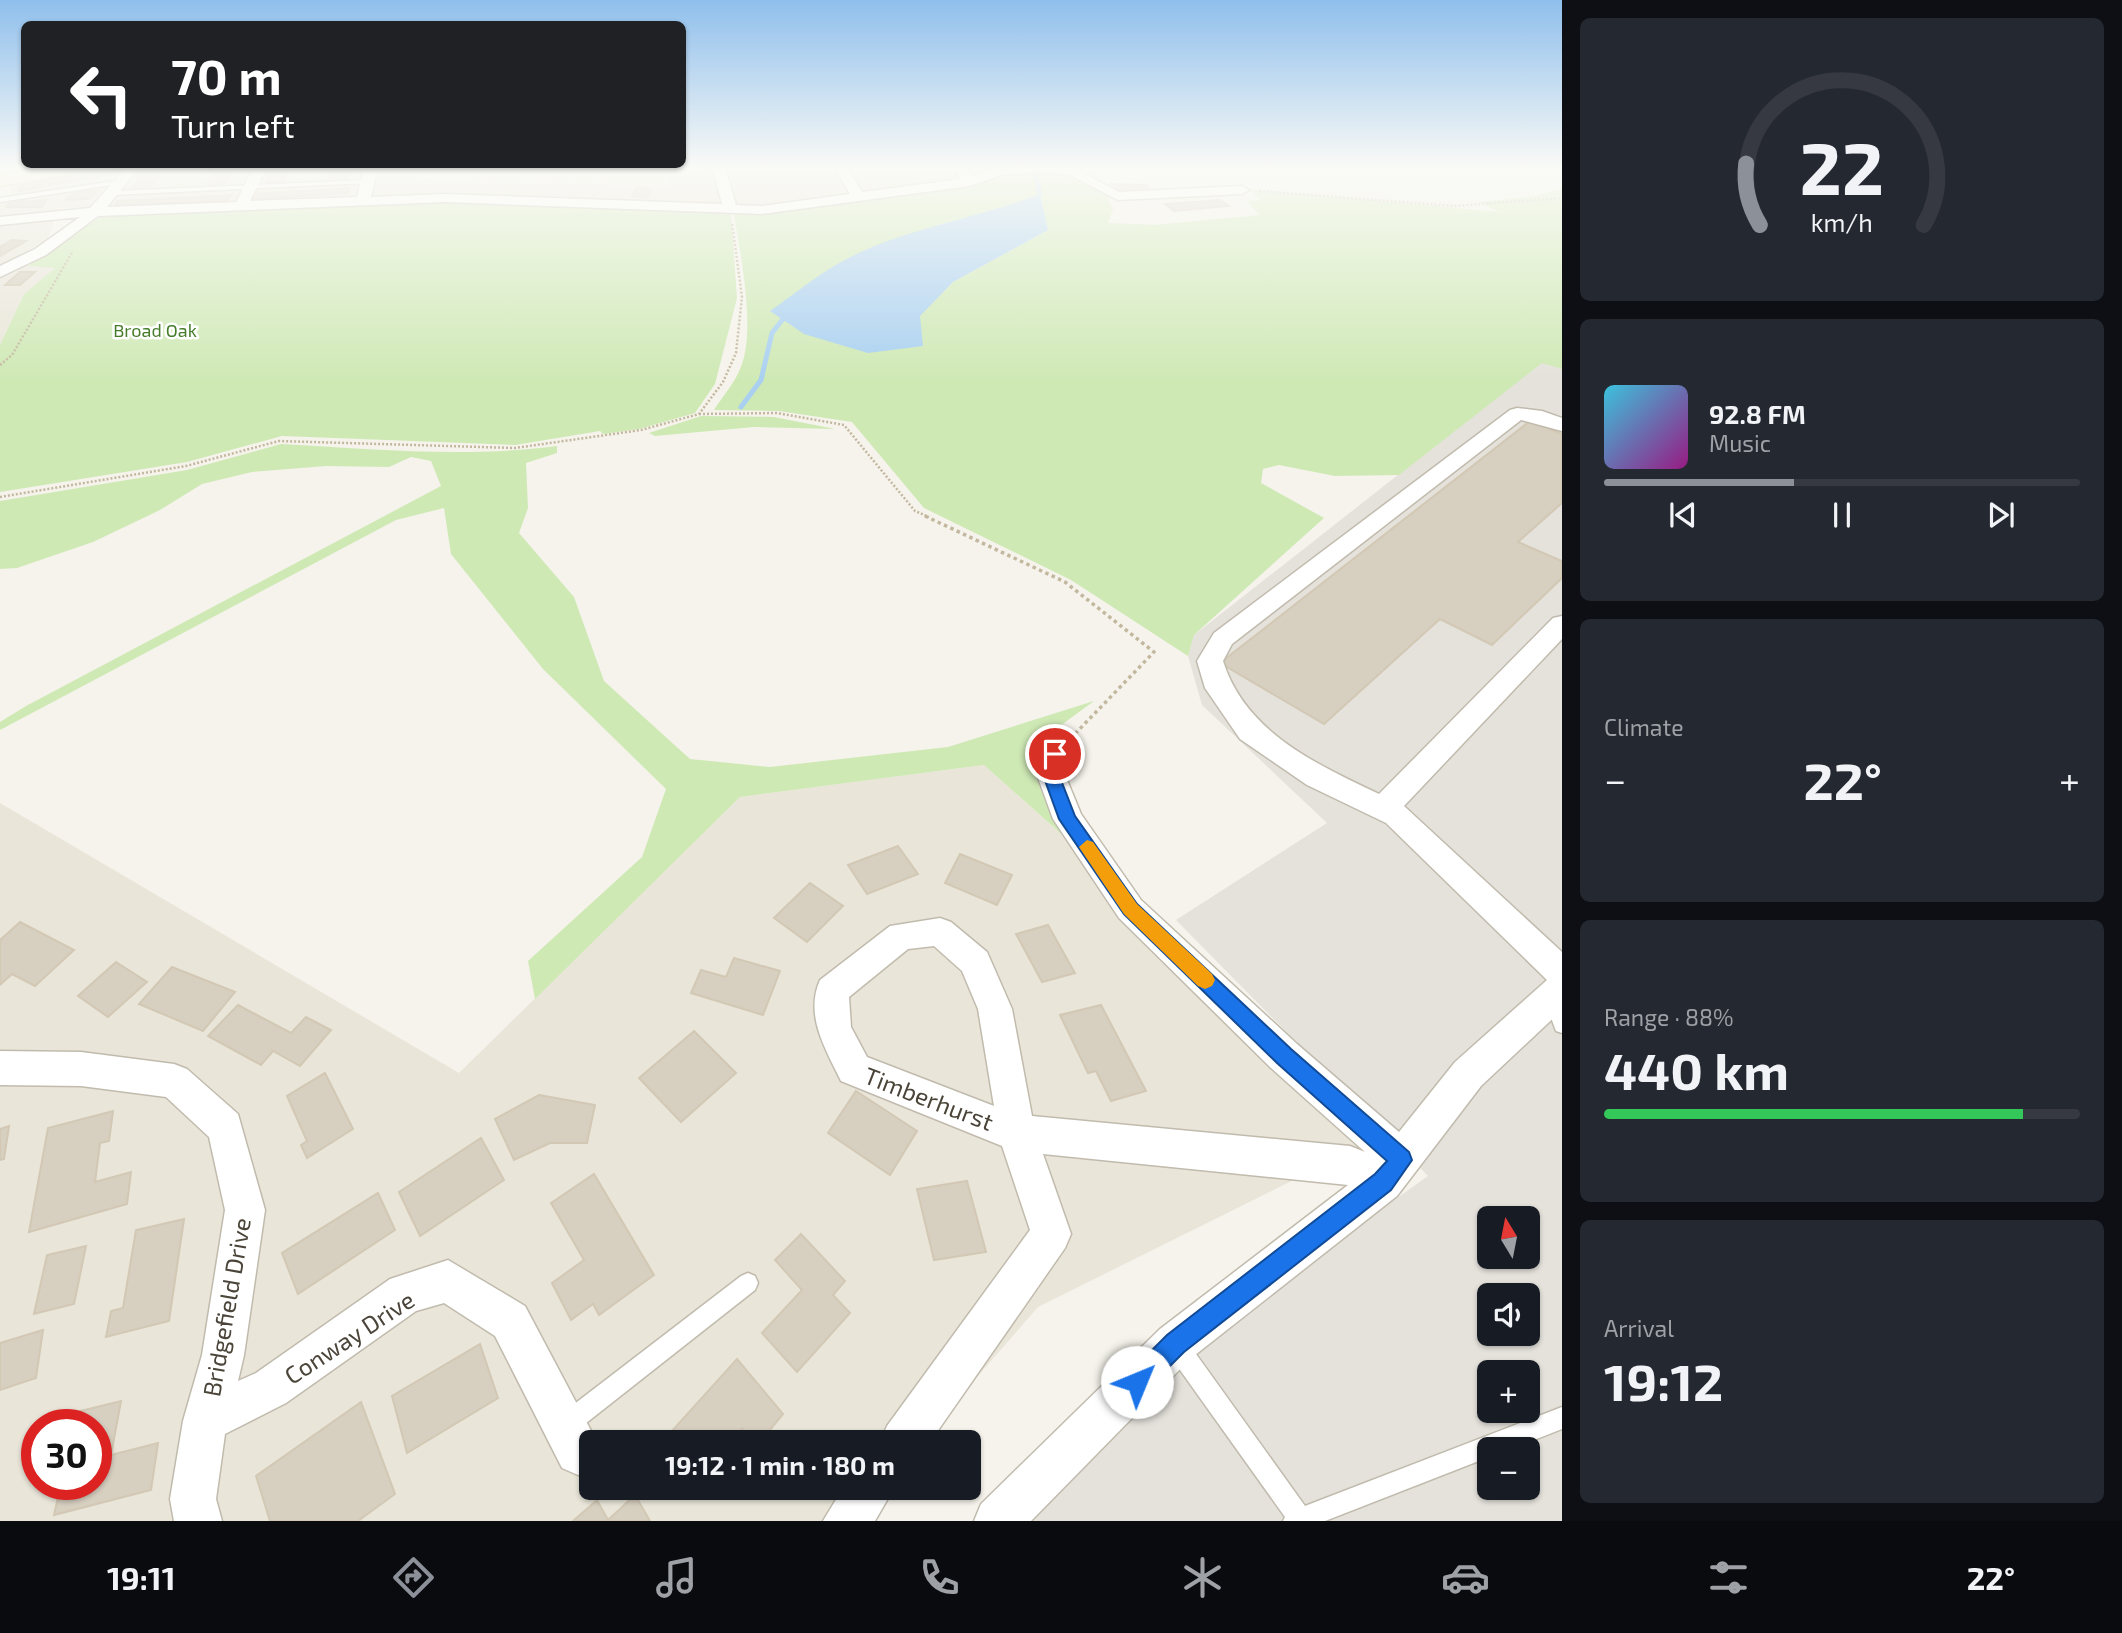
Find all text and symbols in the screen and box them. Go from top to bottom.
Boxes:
text: 70 m [171,46,282,105]
icon: left [56,49,147,140]
text: Turn left [171,106,295,144]
text: 22 [1800,123,1884,211]
text: km/h [1811,207,1873,237]
park label: Broad Oak [113,319,197,341]
text: 92.8 FM [1709,398,1806,429]
text: Music [1709,429,1771,457]
icon: previous [1664,496,1702,534]
icon: pause [1823,496,1861,534]
icon: next [1982,496,2020,534]
text: Climate [1604,713,1684,741]
pin [1025,724,1085,784]
icon: arrive [1036,735,1074,773]
text: 22° [1803,748,1882,810]
text: − [1604,756,1626,802]
text: + [2059,756,2080,802]
text: Range · 88% [1604,1003,1733,1031]
text: 440 km [1604,1038,1789,1100]
street label: Timberhurst [860,1060,998,1136]
north arrow [1477,1206,1540,1269]
map controls [1477,1206,1540,1500]
street label: Bridgefield Drive [196,1215,256,1399]
button: sound [1477,1283,1540,1346]
street label: Conway Drive [279,1284,419,1390]
text: Arrival [1604,1314,1674,1342]
position arrow [1100,1345,1174,1419]
text: 19:12 [1604,1349,1723,1411]
button: + [1477,1360,1540,1423]
speed limit sign: 30 [21,1409,112,1500]
button: − [1477,1437,1540,1500]
text: 19:12 · 1 min · 180 m [665,1449,895,1480]
icon: directions [389,1553,438,1602]
icon: music [652,1553,701,1602]
icon: phone [915,1553,964,1602]
icon: climate [1178,1553,1227,1602]
icon: car [1441,1553,1490,1602]
icon: filters [1704,1553,1753,1602]
text: 19:11 [107,1558,176,1596]
text: 22° [1967,1558,2015,1596]

